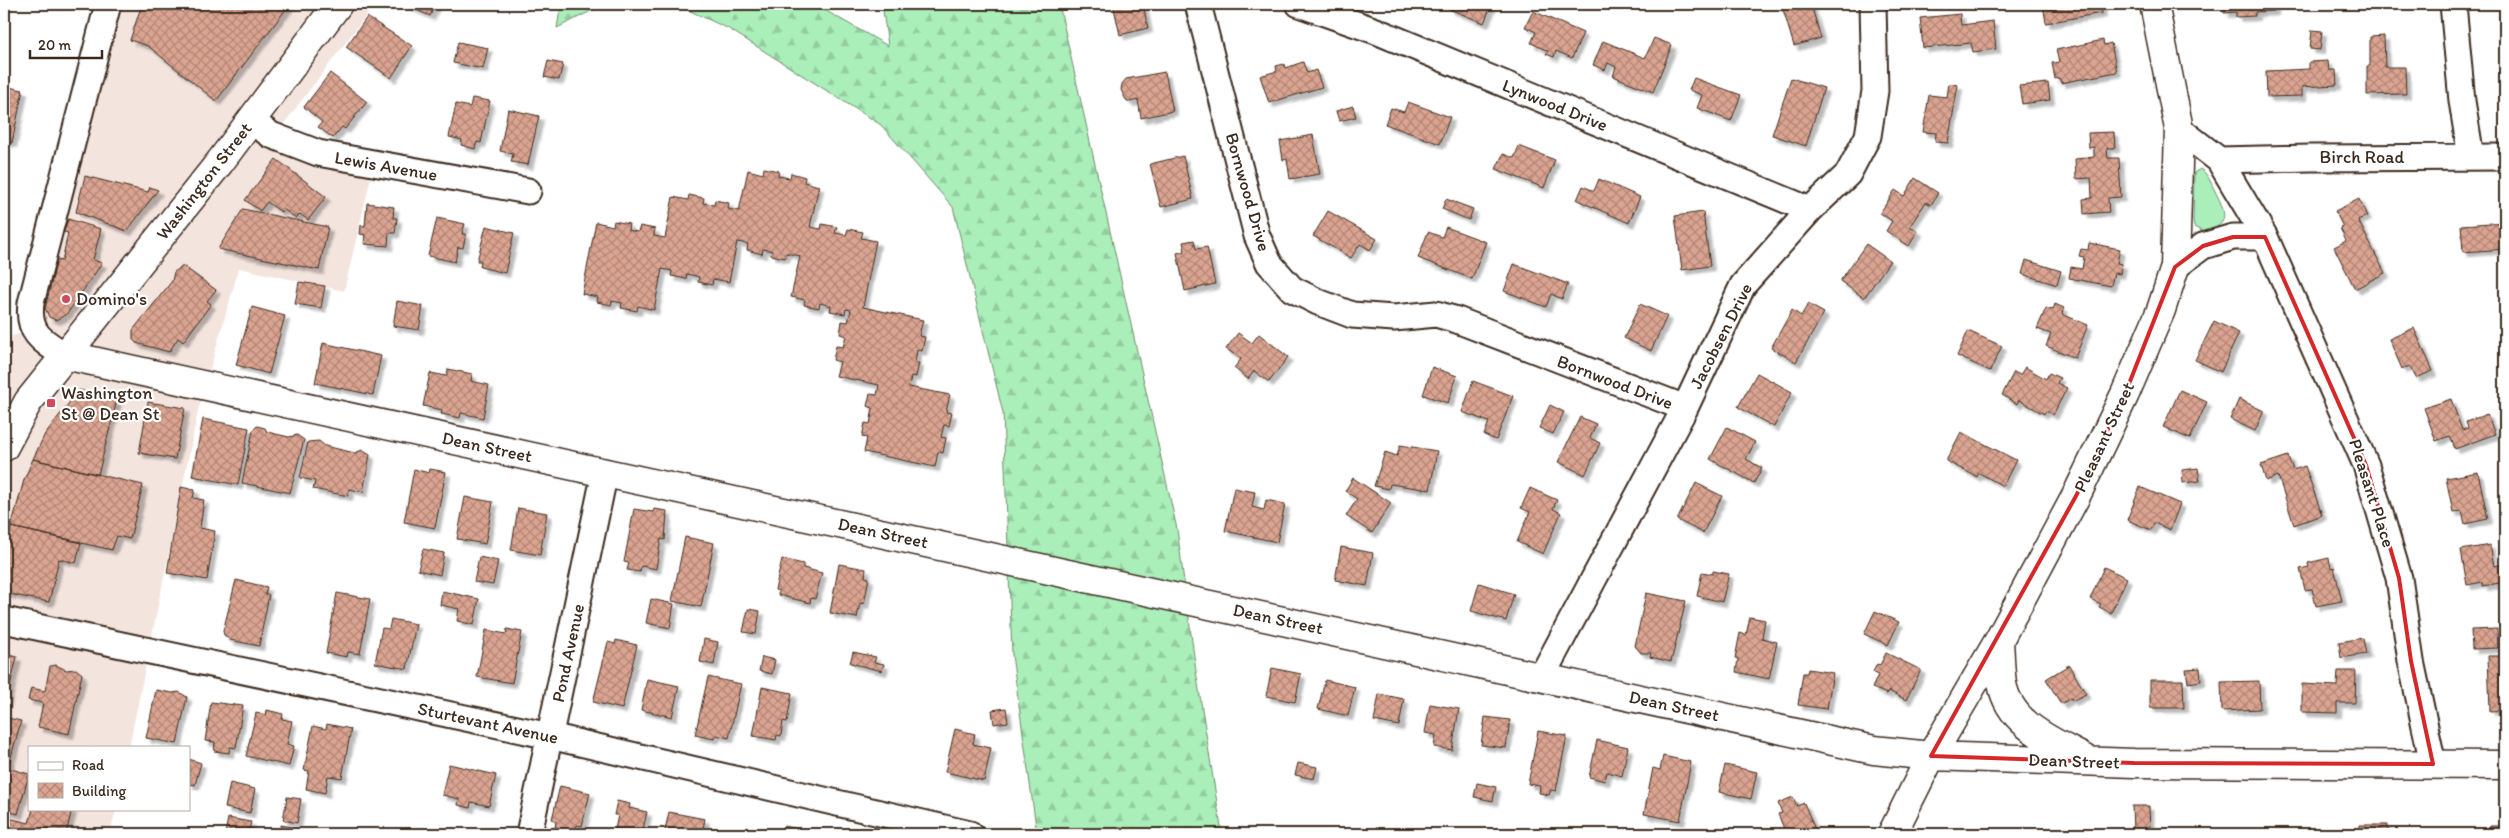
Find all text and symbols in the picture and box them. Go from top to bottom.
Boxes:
scale bar [30,28,102,60]
text: 20 m [38,36,72,54]
street label: Lynwood Drive [1499,74,1611,136]
street label: Washington Street [151,118,257,244]
street label: Bornwood Drive [1221,130,1275,254]
street label: Lewis Avenue [333,146,439,186]
street label: Birch Road [2320,146,2404,168]
street label: Jacobsen Drive [1685,279,1757,393]
place label: Domino's [76,288,147,310]
marker: Domino's [60,293,72,305]
street label: Bornwood Drive [1554,350,1676,414]
street label: Pleasant Street [2069,378,2139,496]
place label: Washington St @ Dean St [61,382,160,425]
marker: Washington St @ Dean St [45,397,57,409]
street label: Dean Street [440,427,534,467]
street label: Pleasant Place [2344,436,2400,550]
street label: Dean Street [836,513,930,553]
street label: Dean Street [1231,599,1325,639]
street label: Pond Avenue [547,602,589,704]
street label: Dean Street [1627,686,1721,726]
street label: Sturtevant Avenue [416,697,560,749]
legend [28,746,190,810]
street label: Dean Street [2028,748,2120,774]
text: Road [72,756,105,774]
text: Building [72,782,126,800]

